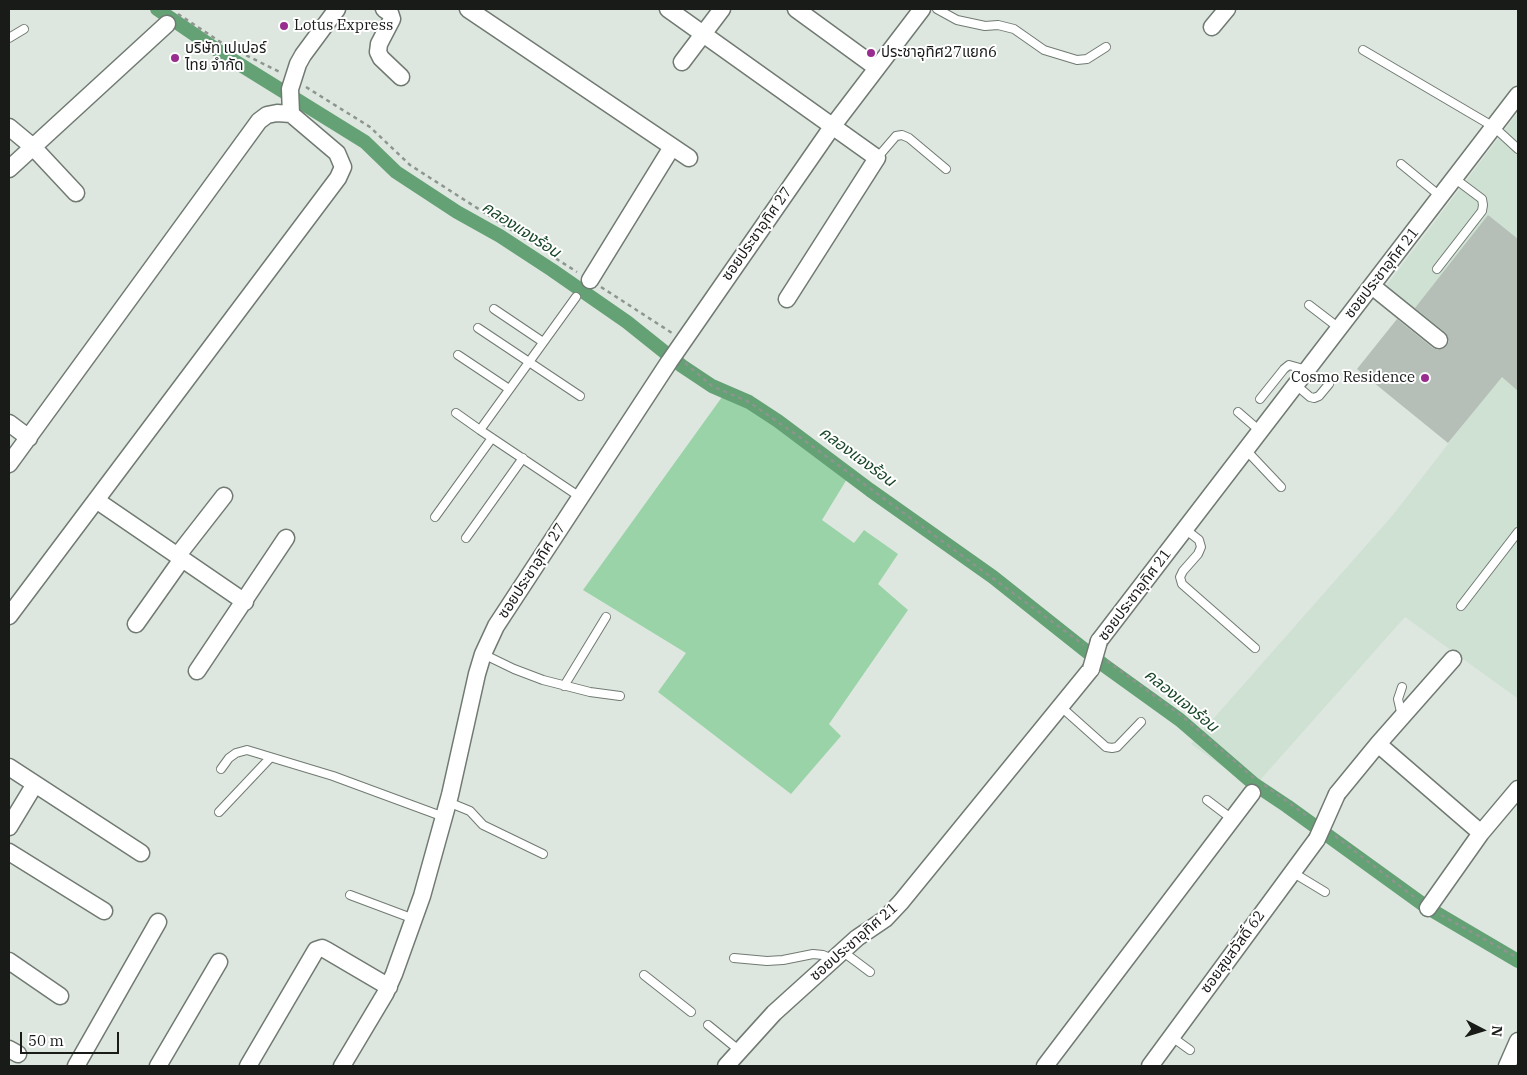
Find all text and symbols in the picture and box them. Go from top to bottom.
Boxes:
place label: Lotus Express [294,17,393,35]
marker: Lotus Express [278,20,290,32]
place label: บริษัท เปเปอร์ ไทย จำกัด [185,40,266,75]
place label: ประชาอุทิศ27แยก6 [881,44,997,62]
marker: ประชาอุทิศ27แยก6 [865,47,877,59]
marker: บริษัท เปเปอร์ ไทย จำกัด [169,52,181,64]
street label: ซอยประชาอุทิศ 27 [718,184,796,284]
water label: คลองแจงร้อน [478,198,564,262]
street label: ซอยประชาอุทิศ 21 [1341,224,1423,322]
place label: Cosmo Residence [1291,369,1415,387]
marker: Cosmo Residence [1419,372,1431,384]
water label: คลองแจงร้อน [815,423,899,491]
street label: ซอยประชาอุทิศ 27 [494,520,570,622]
street label: ซอยประชาอุทิศ 21 [1095,546,1175,644]
water label: คลองแจงร้อน [1140,665,1222,737]
street label: ซอยประชาอุทิศ 21 [806,899,902,985]
street label: ซอยสุขสวัสดิ์ 62 [1197,907,1269,997]
north arrow [1457,1005,1507,1055]
scale bar [22,1022,121,1054]
text: N [1487,1025,1506,1038]
text: 50 m [28,1031,64,1050]

